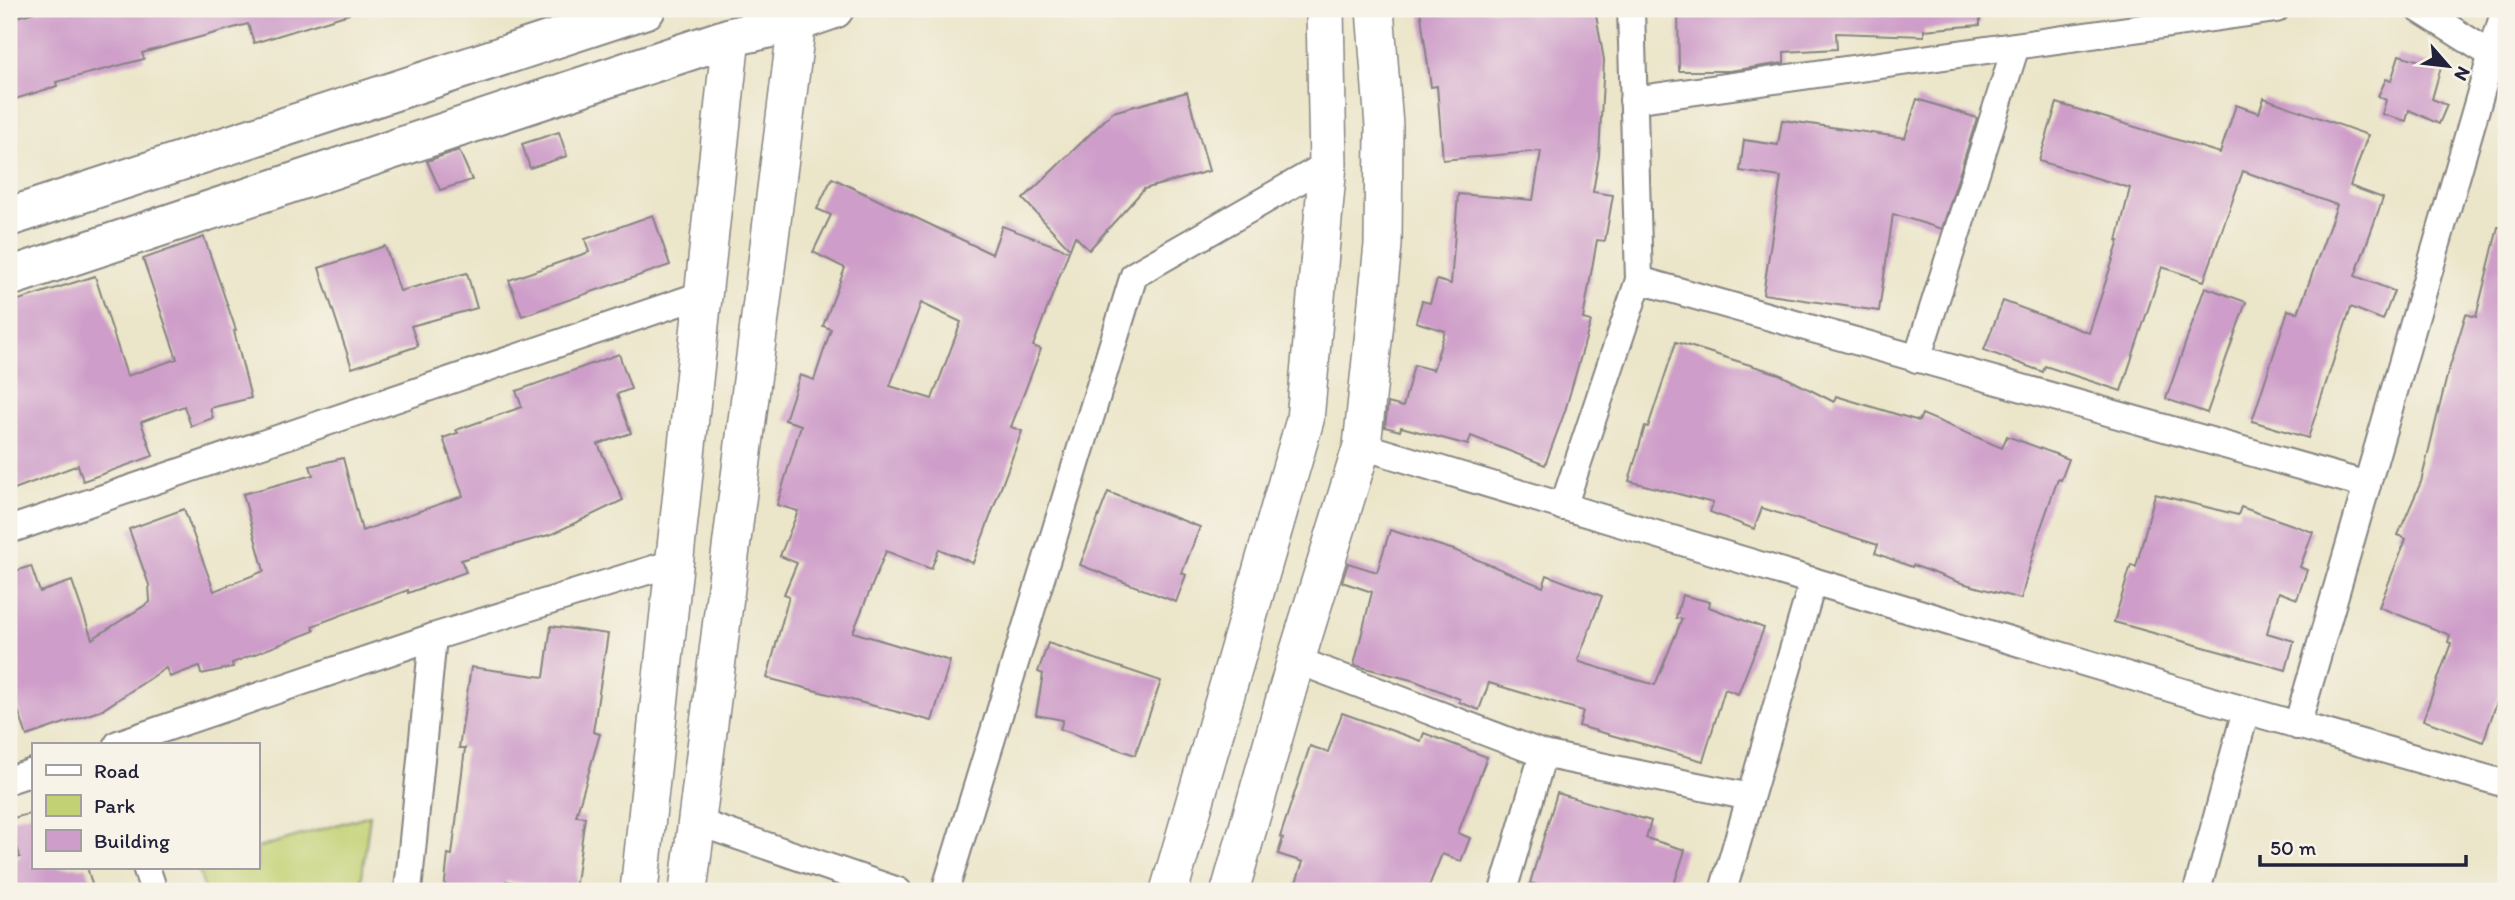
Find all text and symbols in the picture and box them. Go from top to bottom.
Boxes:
north arrow [2414,32,2484,102]
text: N [2449,63,2476,85]
legend [32,743,259,869]
text: Road [94,758,140,783]
text: Park [94,793,136,818]
scale bar [2260,823,2466,867]
text: Building [94,828,170,853]
text: 50 m [2270,835,2317,860]

